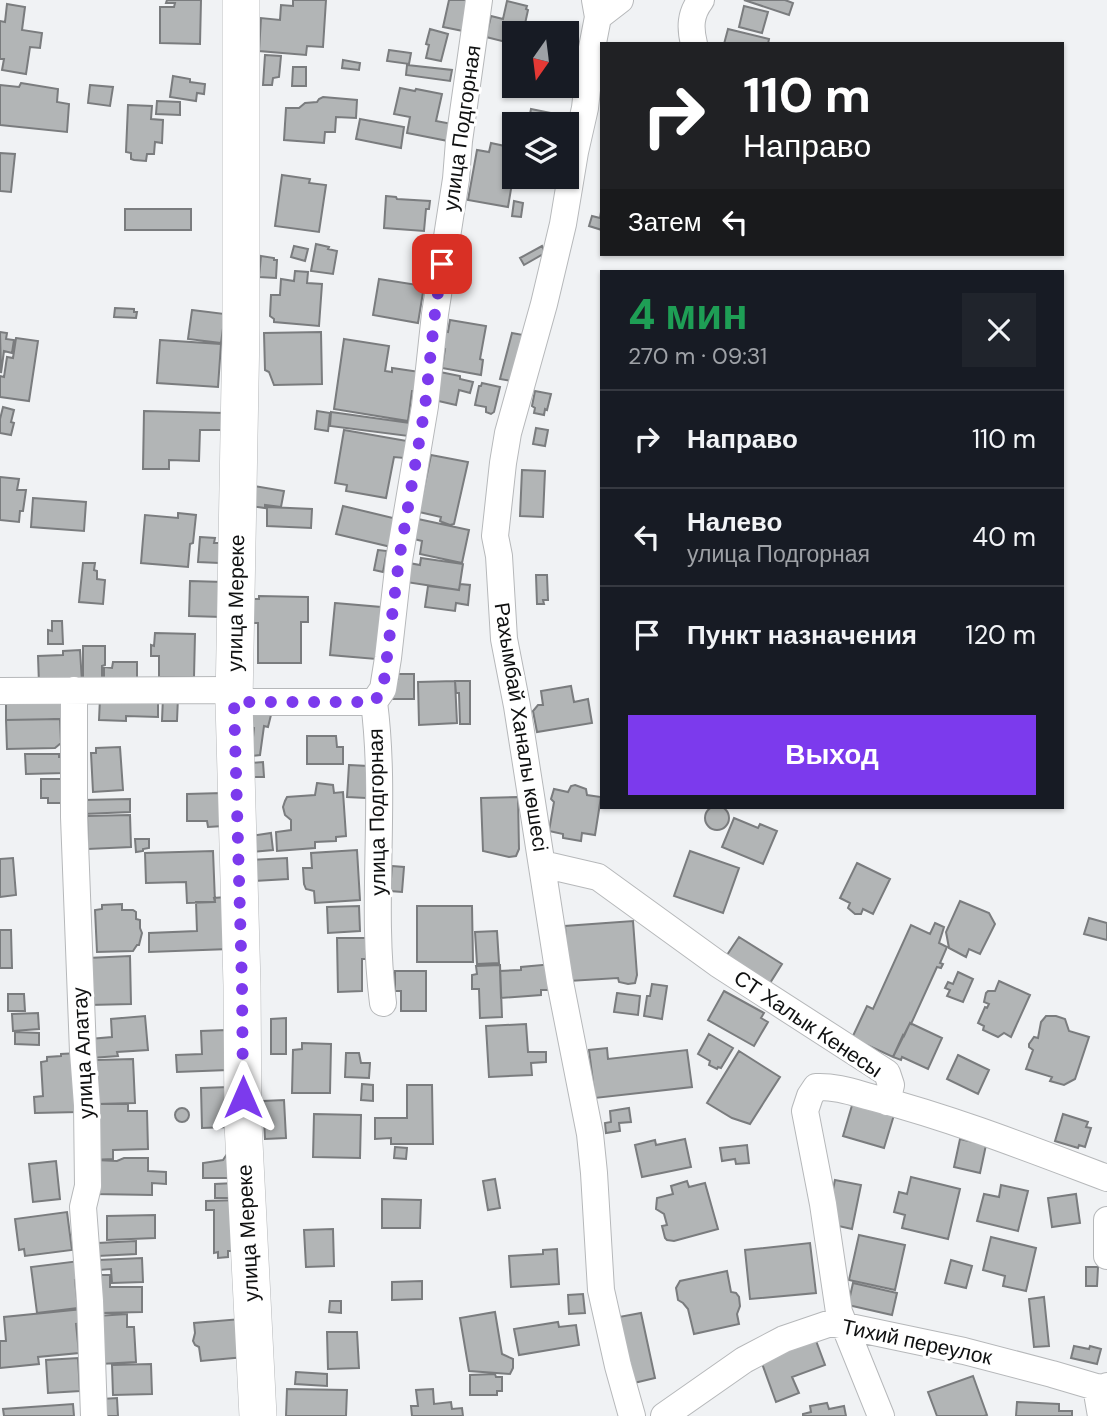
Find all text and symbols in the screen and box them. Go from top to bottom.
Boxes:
north arrow [502,21,579,98]
map controls [502,21,579,189]
street label: улица Подгорная [437,43,487,213]
text: 110 m [743,63,871,127]
icon: right [628,70,719,161]
button: layers [502,112,579,189]
text: Направо [743,125,871,167]
icon: left [716,203,754,241]
text: Затем [628,205,702,239]
pin [412,234,472,294]
icon: arrive [423,245,461,283]
text: 4 мин [628,287,748,342]
button: close [962,293,1036,367]
text: 270 m · 09:31 [628,341,767,371]
icon: right [628,420,666,458]
text: Направо [687,422,798,456]
text: 110 m [972,422,1036,456]
text: Налево [687,505,782,539]
icon: left [628,518,666,556]
text: 40 m [972,520,1036,554]
street label: улица Мереке [221,534,251,672]
text: улица Подгорная [687,539,870,569]
street label: Рахымбай Ханалы көшесі [487,600,555,854]
icon: arrive [628,616,666,654]
text: Пункт назначения [687,618,917,652]
text: 120 m [965,618,1036,652]
button: Выход [628,715,1036,795]
street label: улица Подгорная [362,728,392,896]
street label: СТ Халык Кенесы [728,964,888,1084]
street label: улица Алатау [66,986,100,1120]
position arrow [206,1060,280,1134]
street label: улица Мереке [230,1164,266,1302]
street label: Тихий переулок [839,1312,995,1372]

